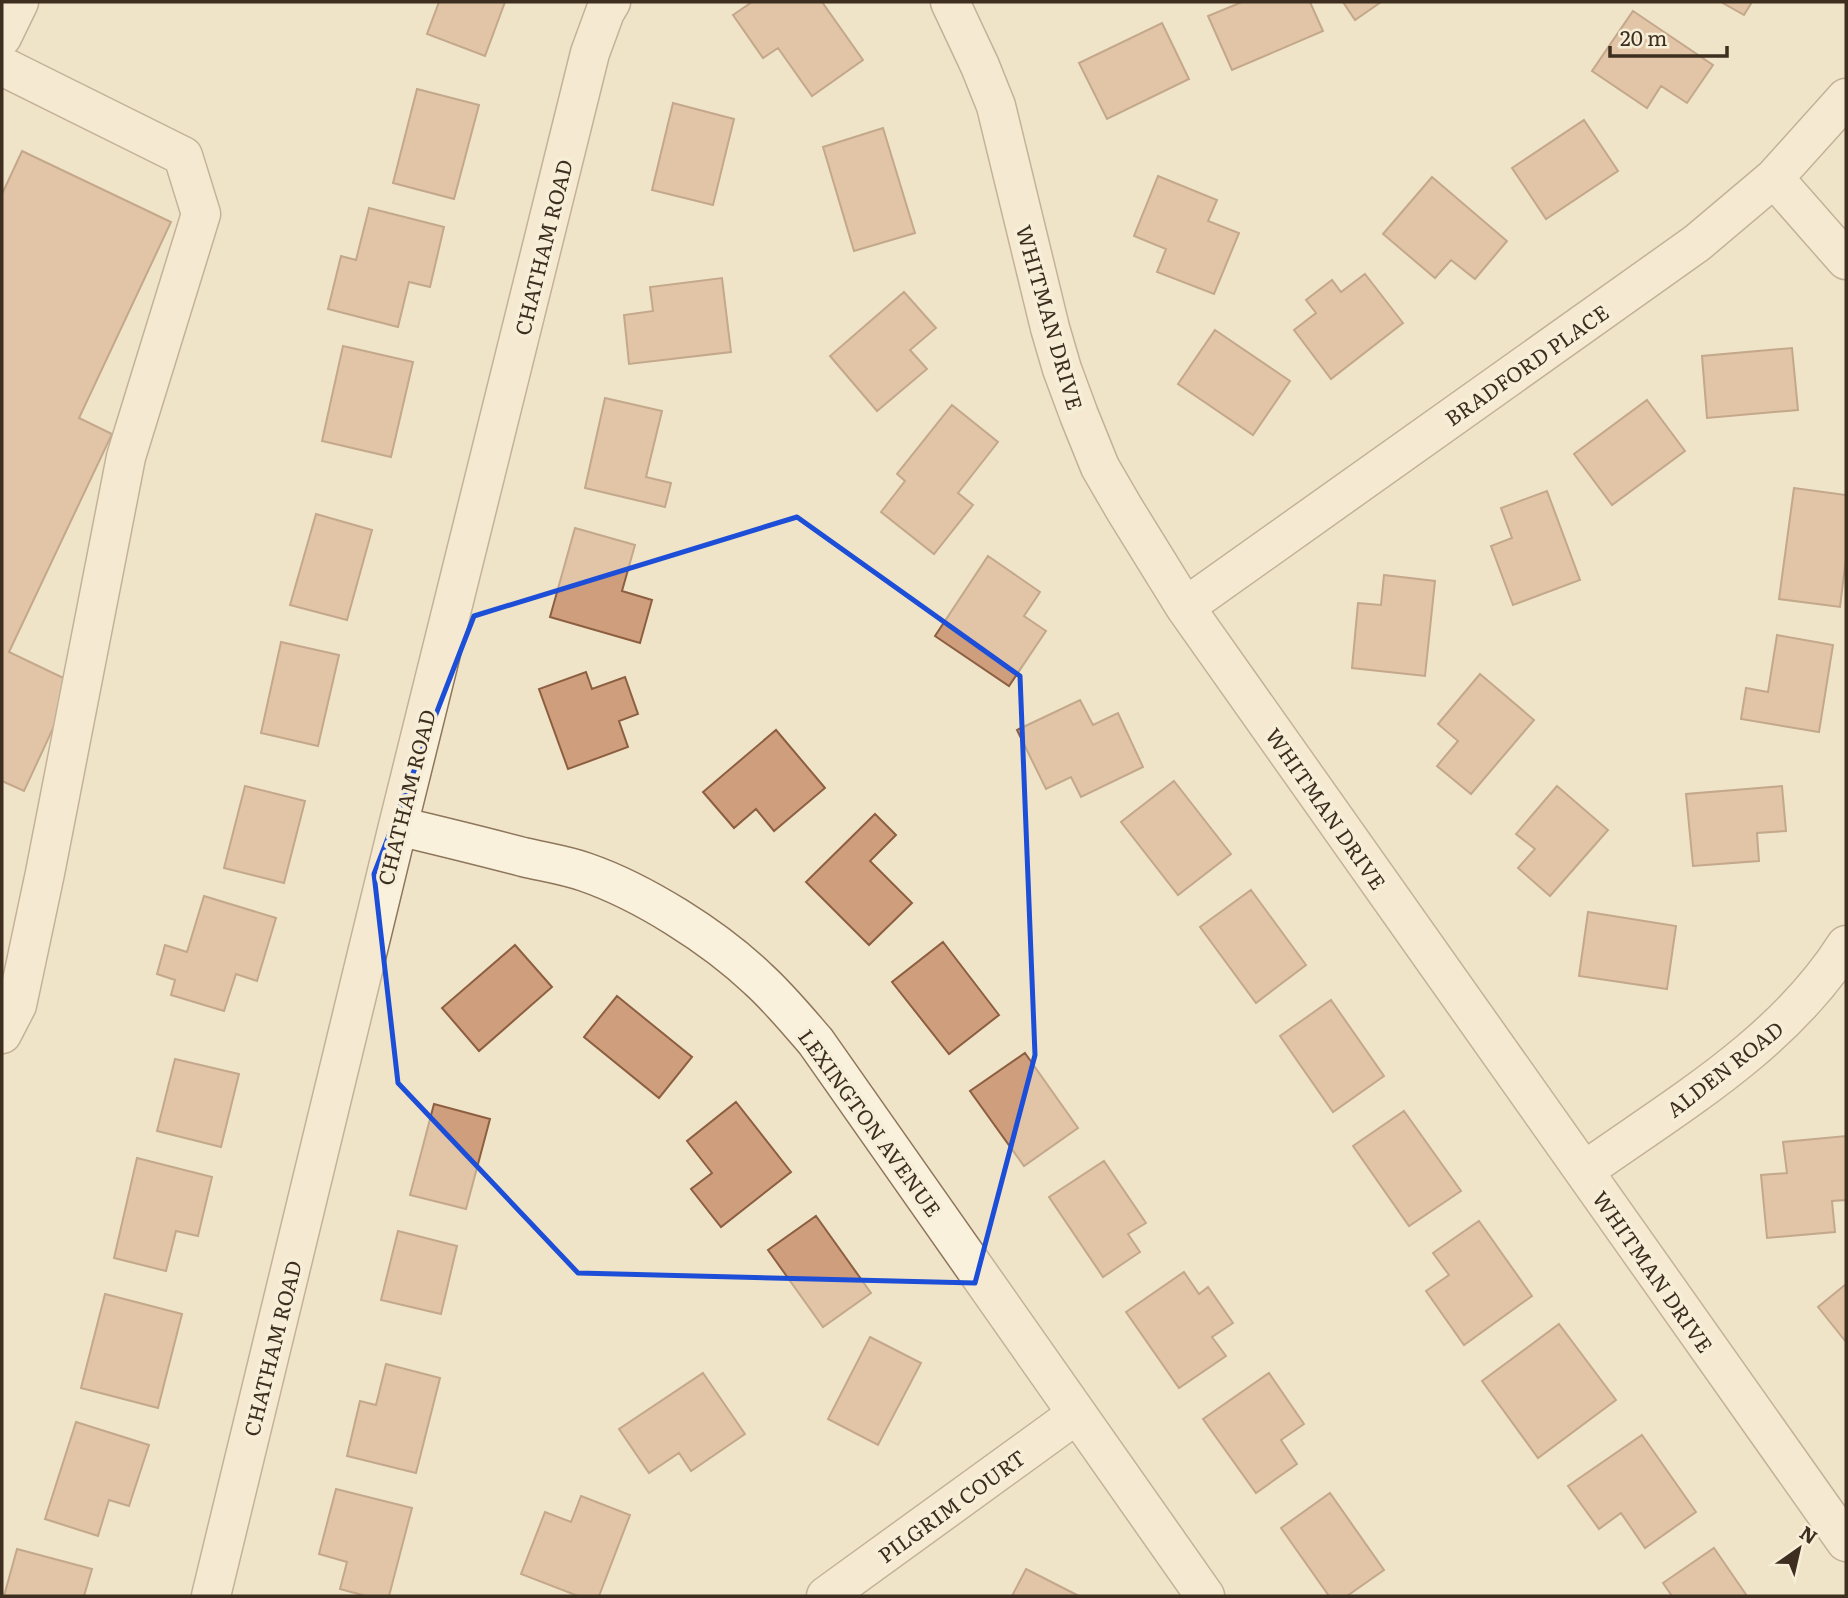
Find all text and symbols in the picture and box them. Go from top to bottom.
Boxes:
scale bar [1610,14,1727,58]
text: 20 m [1620,21,1667,52]
street label: CHATHAM ROAD [505,156,579,338]
street label: WHITMAN DRIVE [1010,221,1092,413]
street label: BRADFORD PLACE [1438,296,1614,432]
street label: CHATHAM ROAD [368,706,442,888]
street label: WHITMAN DRIVE [1259,721,1395,895]
street label: ALDEN ROAD [1659,1012,1789,1124]
street label: LEXINGTON AVENUE [792,1022,950,1222]
street label: WHITMAN DRIVE [1586,1184,1722,1358]
street label: CHATHAM ROAD [234,1257,308,1439]
street label: PILGRIM COURT [871,1441,1031,1569]
north arrow [1764,1514,1834,1584]
text: N [1795,1518,1824,1550]

